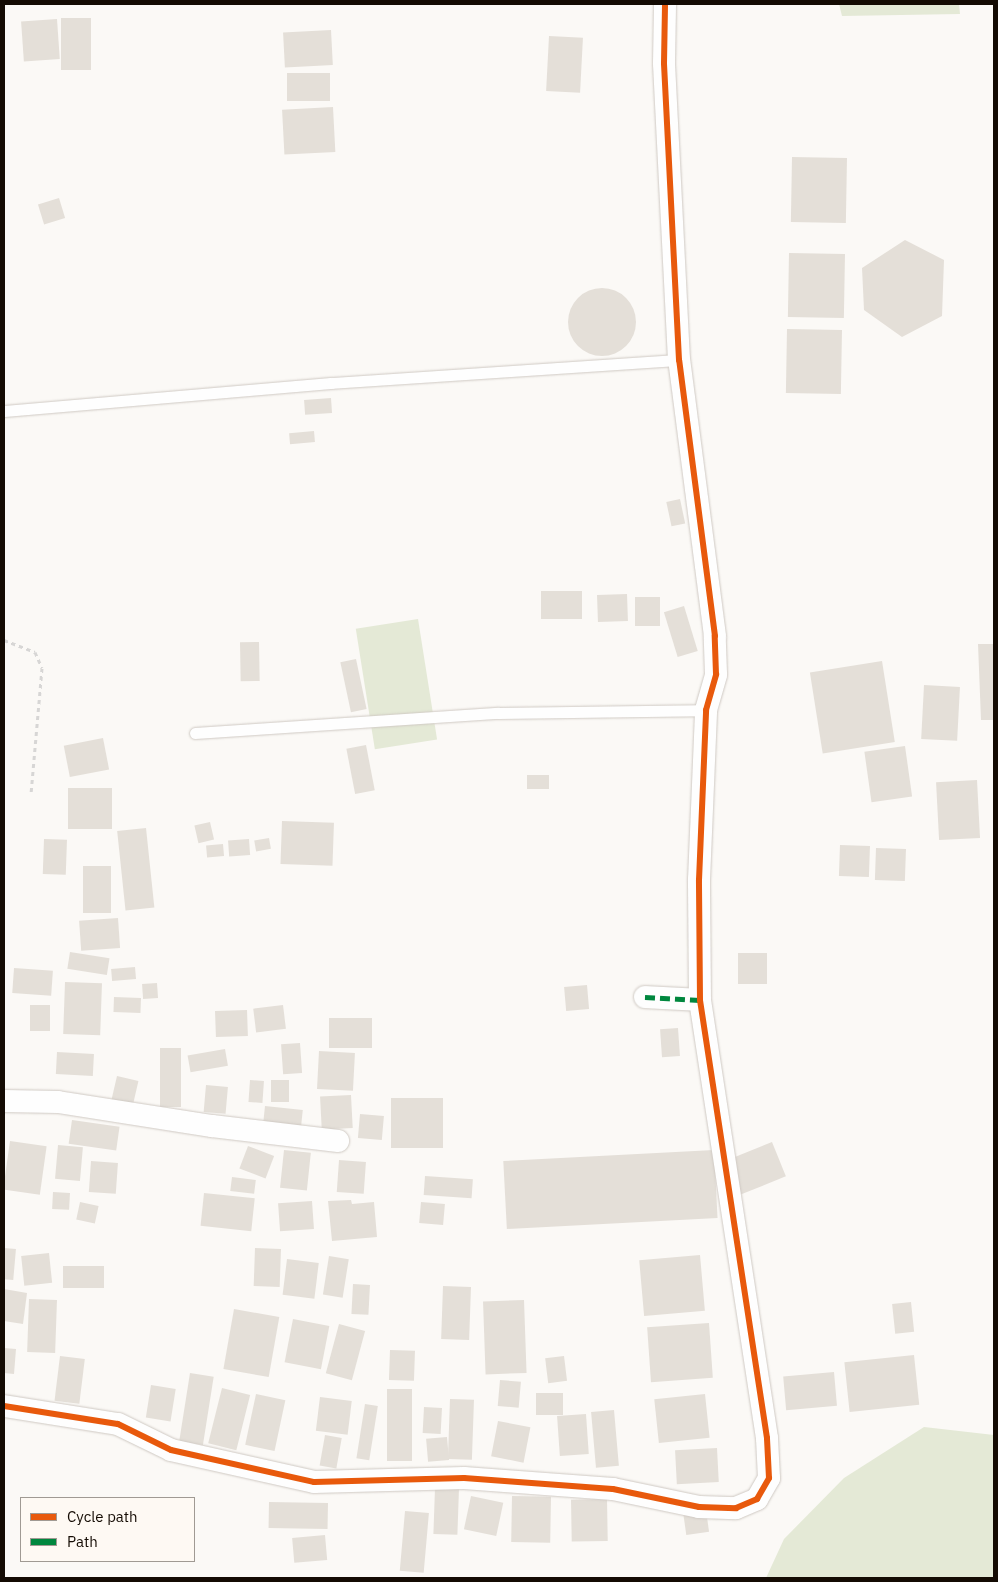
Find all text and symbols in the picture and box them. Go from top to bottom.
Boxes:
legend [20,1497,195,1562]
text: Cycle path [67,1507,138,1526]
text: Path [67,1532,98,1551]

